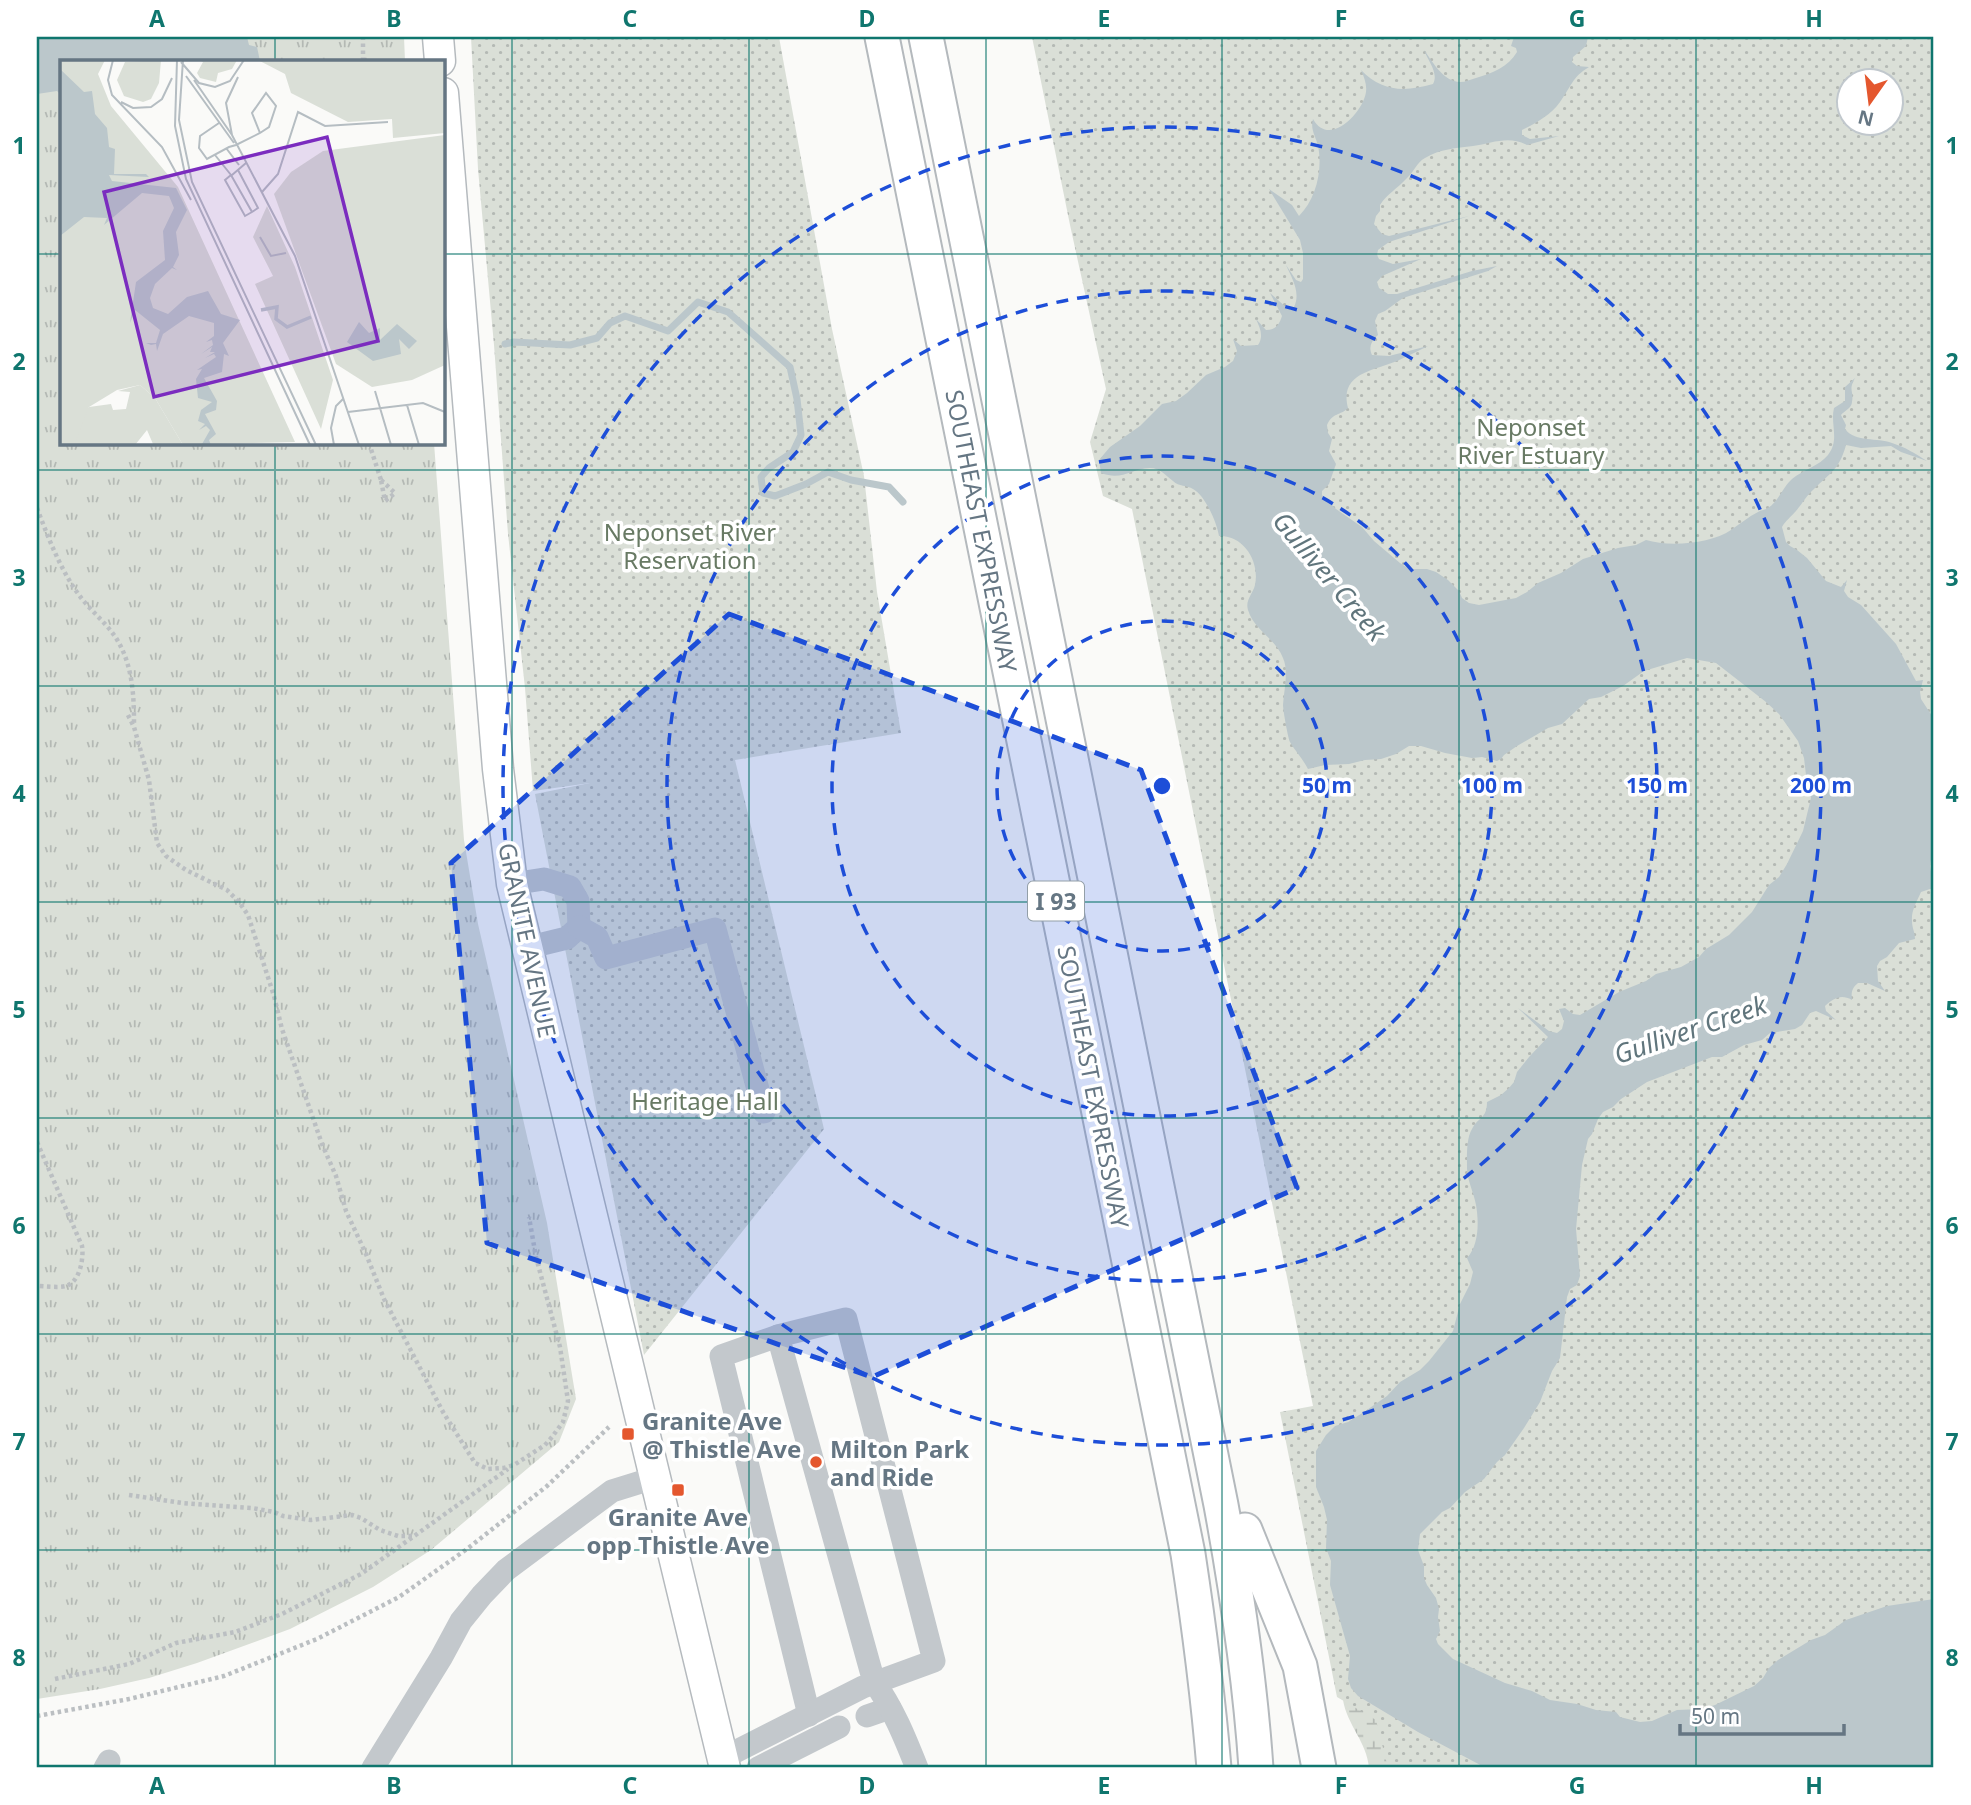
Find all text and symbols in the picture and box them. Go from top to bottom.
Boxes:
text: A [149,2,165,34]
text: B [386,2,402,34]
text: C [623,2,638,34]
text: D [859,2,875,34]
text: E [1098,2,1110,34]
text: F [1335,2,1347,34]
text: G [1569,2,1585,34]
text: H [1805,2,1823,34]
inset map [60,60,444,444]
north arrow [1834,66,1904,136]
text: N [1855,104,1877,133]
text: 1 [12,129,26,161]
text: 1 [1945,129,1959,161]
text: 2 [12,345,26,377]
text: 2 [1945,345,1959,377]
street label: SOUTHEAST EXPRESSWAY [938,387,1026,676]
park label: Neponset River Estuary [1458,410,1605,471]
water label: Gulliver Creek [1265,504,1396,649]
park label: Neponset River Reservation [604,515,776,576]
text: 3 [12,561,26,593]
text: 3 [1945,561,1959,593]
text: 50 m [1302,771,1352,799]
text: 100 m [1461,771,1523,799]
text: 150 m [1626,771,1688,799]
text: 200 m [1790,771,1852,799]
centre of rings [1150,774,1174,798]
text: 4 [12,777,26,809]
text: 4 [1945,777,1959,809]
street label: GRANITE AVENUE [491,840,565,1040]
road number: I 93 [1028,882,1084,920]
street label: SOUTHEAST EXPRESSWAY [1050,943,1138,1232]
water label: Gulliver Creek [1609,986,1772,1072]
text: 5 [12,993,26,1025]
text: 5 [1945,993,1959,1025]
park label: Heritage Hall [631,1084,779,1117]
text: 6 [12,1209,26,1241]
text: 6 [1945,1209,1959,1241]
place label: Granite Ave @ Thistle Ave [642,1404,801,1465]
text: 7 [12,1425,26,1457]
text: 7 [1945,1425,1959,1457]
marker: Granite Ave @ Thistle Ave [620,1426,636,1442]
place label: Milton Park and Ride [830,1432,969,1493]
marker: Milton Park and Ride [808,1454,824,1470]
marker: Granite Ave opp Thistle Ave [670,1482,686,1498]
place label: Granite Ave opp Thistle Ave [586,1500,770,1561]
text: 8 [12,1641,26,1673]
text: 8 [1945,1641,1959,1673]
scale bar [1680,1693,1845,1737]
text: 50 m [1691,1702,1740,1730]
text: A [149,1769,165,1801]
text: B [386,1769,402,1801]
text: C [623,1769,638,1801]
text: D [859,1769,875,1801]
text: E [1098,1769,1110,1801]
text: F [1335,1769,1347,1801]
text: G [1569,1769,1585,1801]
text: H [1805,1769,1823,1801]

